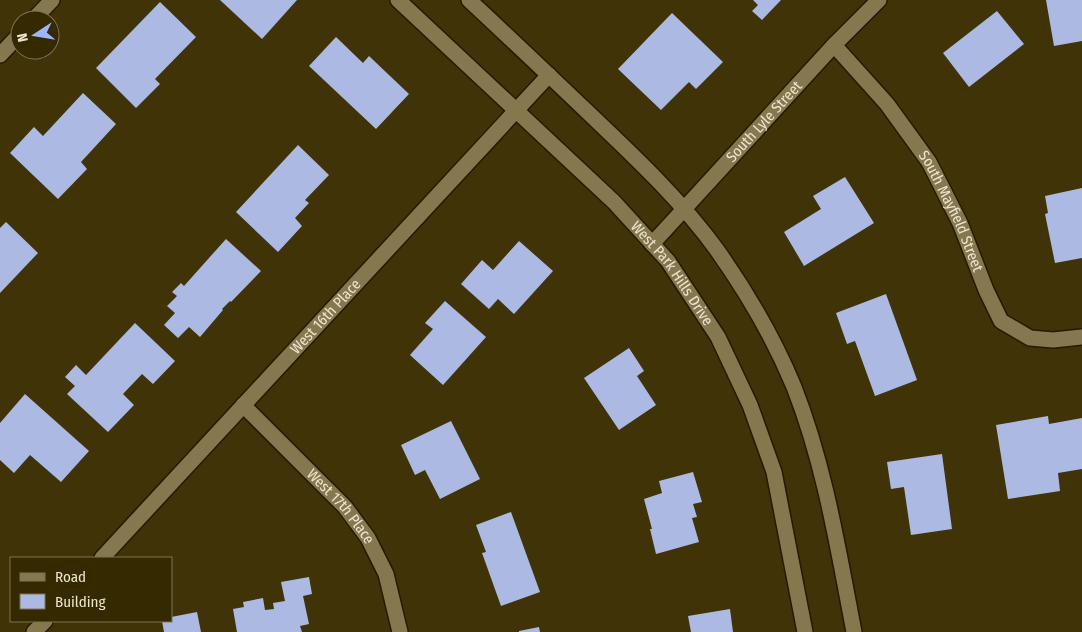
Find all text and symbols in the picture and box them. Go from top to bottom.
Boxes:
north arrow [10,10,60,60]
text: N [14,32,32,43]
street label: South Lyle Street [722,77,806,166]
street label: South Mayfield Street [915,147,987,274]
street label: West Park Hills Drive [627,217,717,329]
street label: West 16th Place [286,275,365,358]
street label: West 17th Place [303,465,378,547]
legend [10,557,172,622]
text: Road [55,568,86,586]
text: Building [55,593,106,611]

